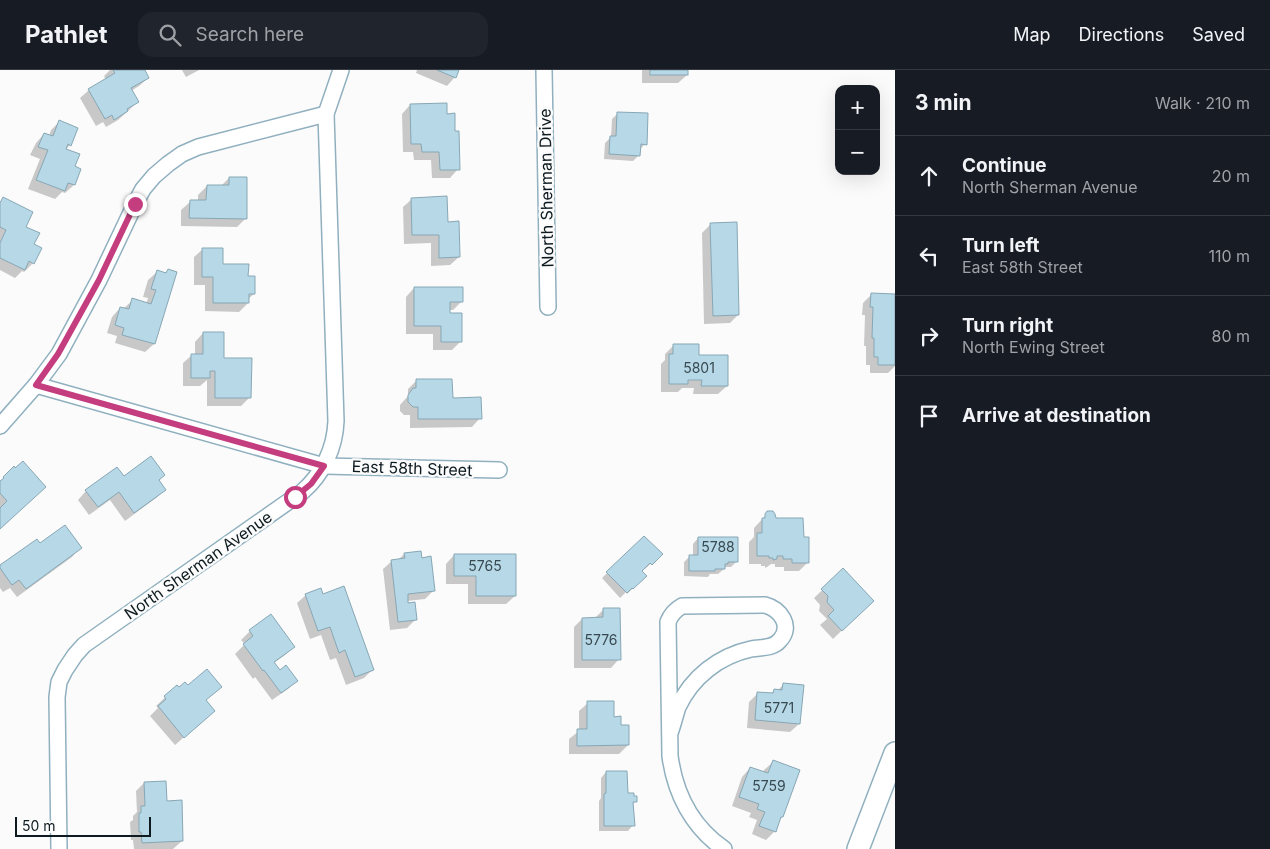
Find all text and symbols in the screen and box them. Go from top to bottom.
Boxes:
search box [138,12,488,57]
text: Pathlet [25,20,108,49]
icon: search [156,21,184,49]
text: Search here [196,23,304,46]
text: Map [1013,24,1051,45]
text: Directions [1079,24,1164,45]
text: Saved [1192,24,1245,45]
map controls [835,85,880,175]
button: + [835,85,880,130]
text: 3 min [915,90,971,115]
text: Walk · 210 m [1155,93,1250,113]
street label: North Sherman Drive [535,108,557,268]
button: − [835,130,880,175]
text: Continue [962,154,1047,177]
icon: ahead [915,162,943,190]
text: 20 m [1212,166,1250,186]
text: North Sherman Avenue [962,177,1138,197]
route end [124,193,147,216]
text: Turn left [962,234,1040,257]
icon: left [915,242,943,270]
text: 110 m [1208,246,1250,266]
text: East 58th Street [962,257,1083,277]
text: Turn right [962,314,1053,337]
icon: right [915,322,943,350]
text: 80 m [1211,326,1250,346]
text: North Ewing Street [962,337,1105,357]
house number: 5801 [683,359,715,376]
icon: arrive [915,402,943,430]
text: Arrive at destination [962,404,1151,427]
street label: East 58th Street [351,456,473,480]
route start [284,486,307,509]
street label: North Sherman Avenue [120,506,276,624]
house number: 5788 [701,538,735,555]
house number: 5765 [468,557,502,574]
house number: 5776 [584,631,618,648]
house number: 5771 [764,699,794,716]
house number: 5759 [752,777,786,794]
scale bar [15,814,151,837]
text: 50 m [22,817,56,834]

